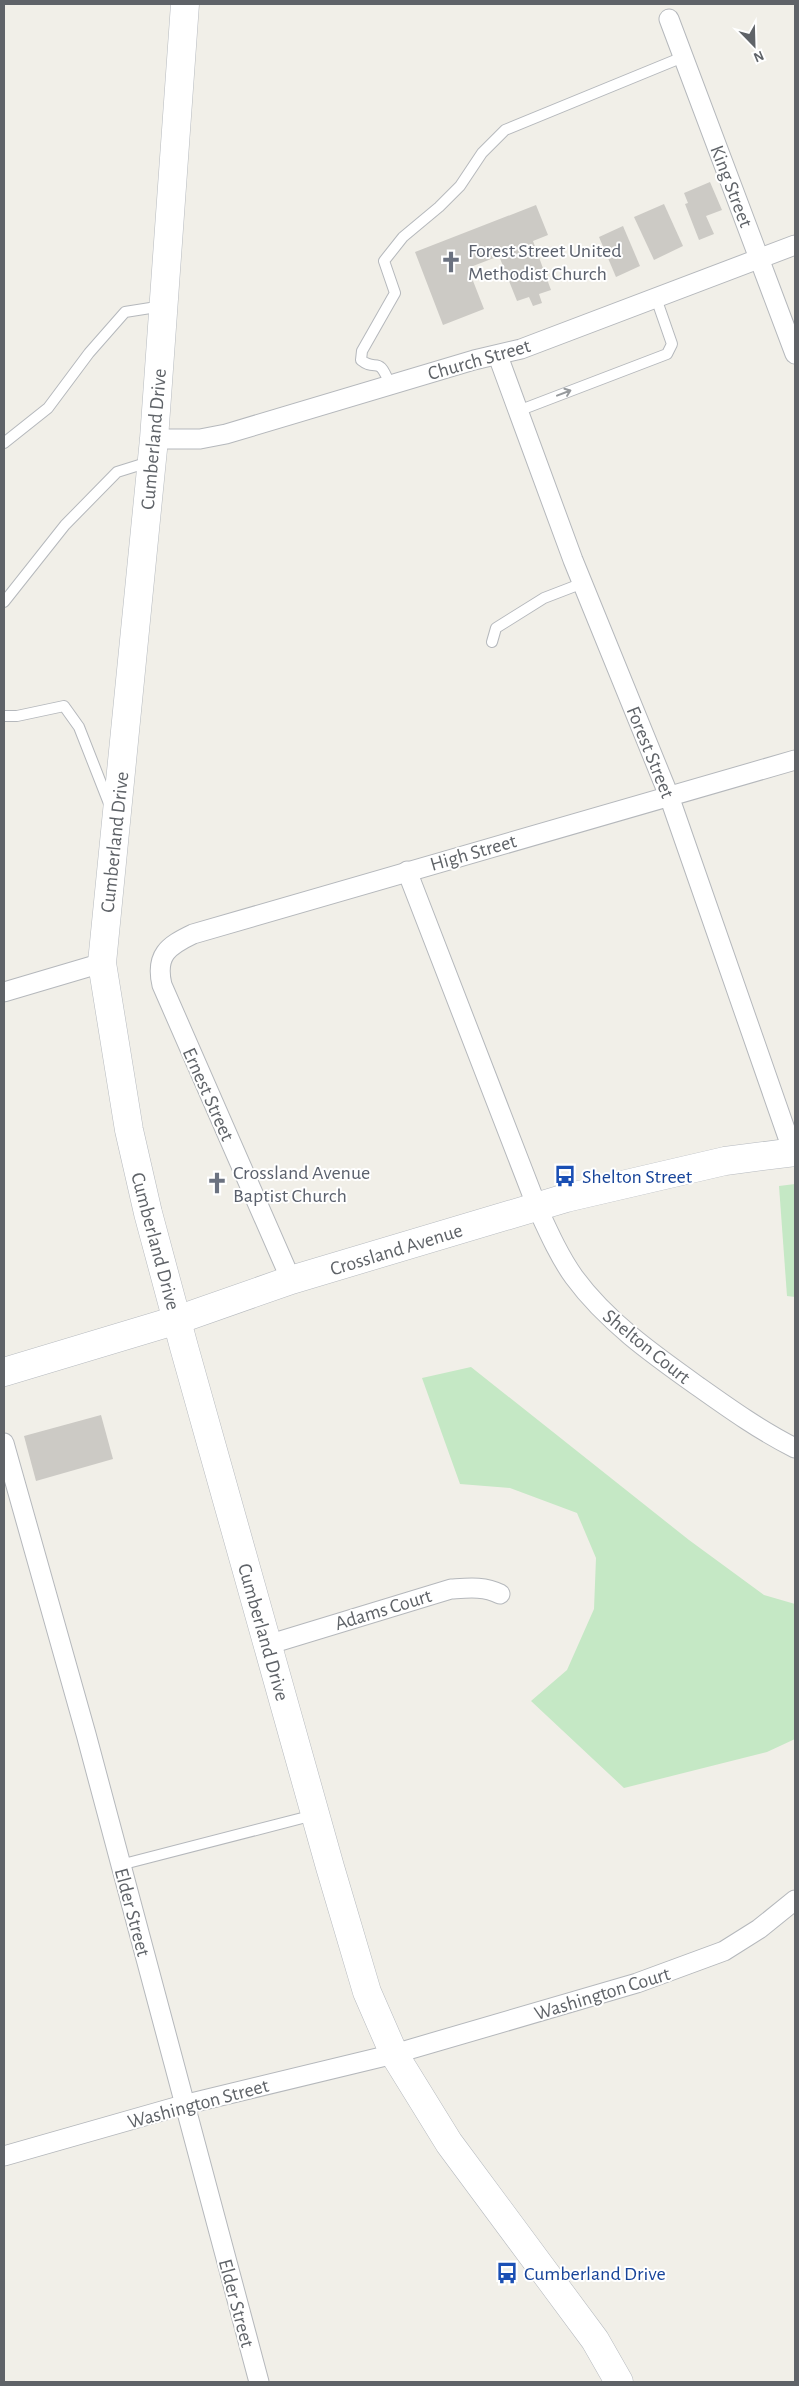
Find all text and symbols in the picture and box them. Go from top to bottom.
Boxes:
north arrow [729,20,779,70]
text: N [751,48,766,64]
street label: King Street [706,143,756,231]
place label: Forest Street United Methodist Church [468,241,622,284]
church icon: Forest Street United Methodist Church [438,249,464,275]
street label: Church Street [426,336,533,384]
street label: Cumberland Drive [138,368,170,511]
one-way arrow [556,388,571,397]
street label: Forest Street [623,703,678,802]
street label: Cumberland Drive [98,771,132,914]
street label: High Street [428,831,519,875]
street label: Ernest Street [179,1045,238,1145]
place label: Crossland Avenue Baptist Church [233,1163,370,1206]
bus stop icon: Shelton Street [552,1163,578,1189]
place label: Shelton Street [582,1167,693,1187]
street label: Cumberland Drive [127,1170,183,1312]
church icon: Crossland Avenue Baptist Church [204,1170,230,1196]
street label: Crossland Avenue [328,1220,465,1280]
street label: Shelton Court [599,1306,694,1388]
street label: Cumberland Drive [234,1561,292,1703]
street label: Adams Court [333,1586,435,1634]
street label: Elder Street [111,1866,154,1959]
street label: Washington Court [532,1964,673,2024]
street label: Washington Street [126,2075,272,2132]
street label: Elder Street [215,2257,258,2350]
bus stop icon: Cumberland Drive [494,2260,520,2286]
place label: Cumberland Drive [524,2264,666,2284]

